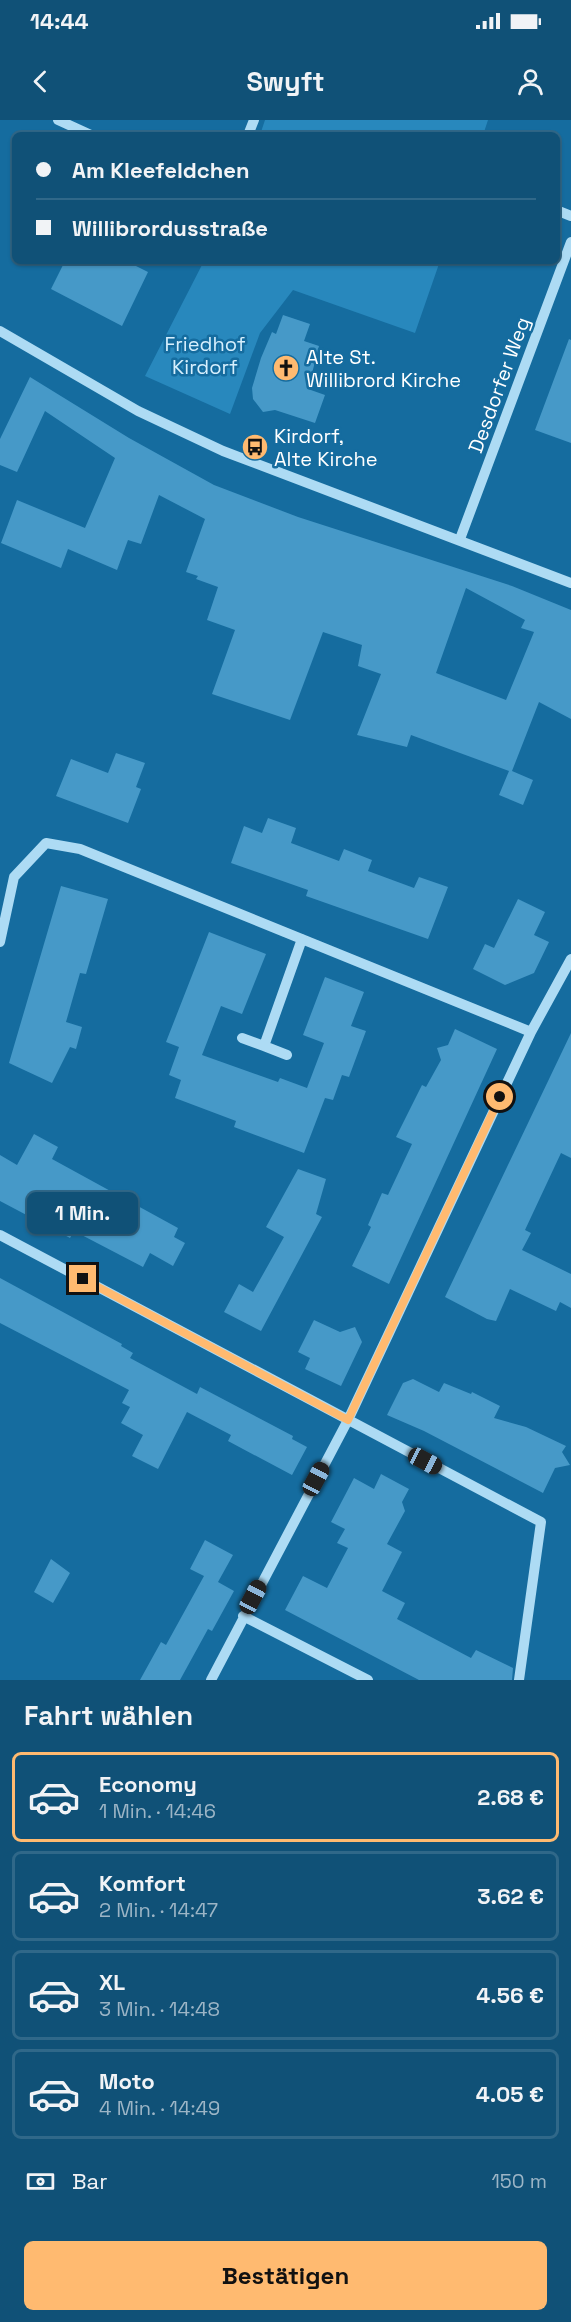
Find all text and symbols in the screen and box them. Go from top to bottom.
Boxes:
text: 14:44 [30,7,88,35]
text: Swyft [247,64,324,99]
icon: back [24,65,57,98]
icon: person [514,65,547,98]
text: Am Kleefeldchen [72,156,250,184]
text: Willibrordusstraße [72,214,268,242]
street label: Desdorfer Weg [462,313,536,457]
park label: Friedhof Kirdorf [164,331,246,380]
place label: Alte St. Willibrord Kirche [306,344,461,393]
church icon: Alte St. Willibrord Kirche [271,353,301,383]
place label: Kirdorf, Alte Kirche [274,423,378,472]
bus stop icon: Kirdorf, Alte Kirche [240,432,270,462]
route start [486,1083,513,1110]
callout: 1 Min. [28,1192,138,1234]
text: 1 Min. [55,1200,110,1226]
route end [69,1265,96,1292]
car [405,1445,445,1477]
car [300,1459,332,1499]
car [237,1577,269,1617]
text: Fahrt wählen [24,1698,193,1733]
icon: car [27,1770,81,1824]
text: Economy [99,1770,197,1798]
text: 2.68 € [477,1783,544,1811]
text: 1 Min. · 14:46 [99,1798,216,1824]
icon: car [27,1869,81,1923]
text: Komfort [99,1869,186,1897]
text: 3.62 € [477,1882,544,1910]
text: 2 Min. · 14:47 [99,1897,218,1923]
icon: car [27,1968,81,2022]
text: XL [99,1968,125,1996]
text: 4.56 € [476,1981,544,2009]
text: 3 Min. · 14:48 [99,1996,220,2022]
icon: car [27,2067,81,2121]
text: Moto [99,2067,155,2095]
text: 4.05 € [476,2080,544,2108]
text: 4 Min. · 14:49 [99,2095,220,2121]
icon: cash [24,2165,57,2198]
text: Bar [72,2167,108,2195]
text: 150 m [492,2168,547,2194]
button: Bestätigen [24,2241,547,2310]

